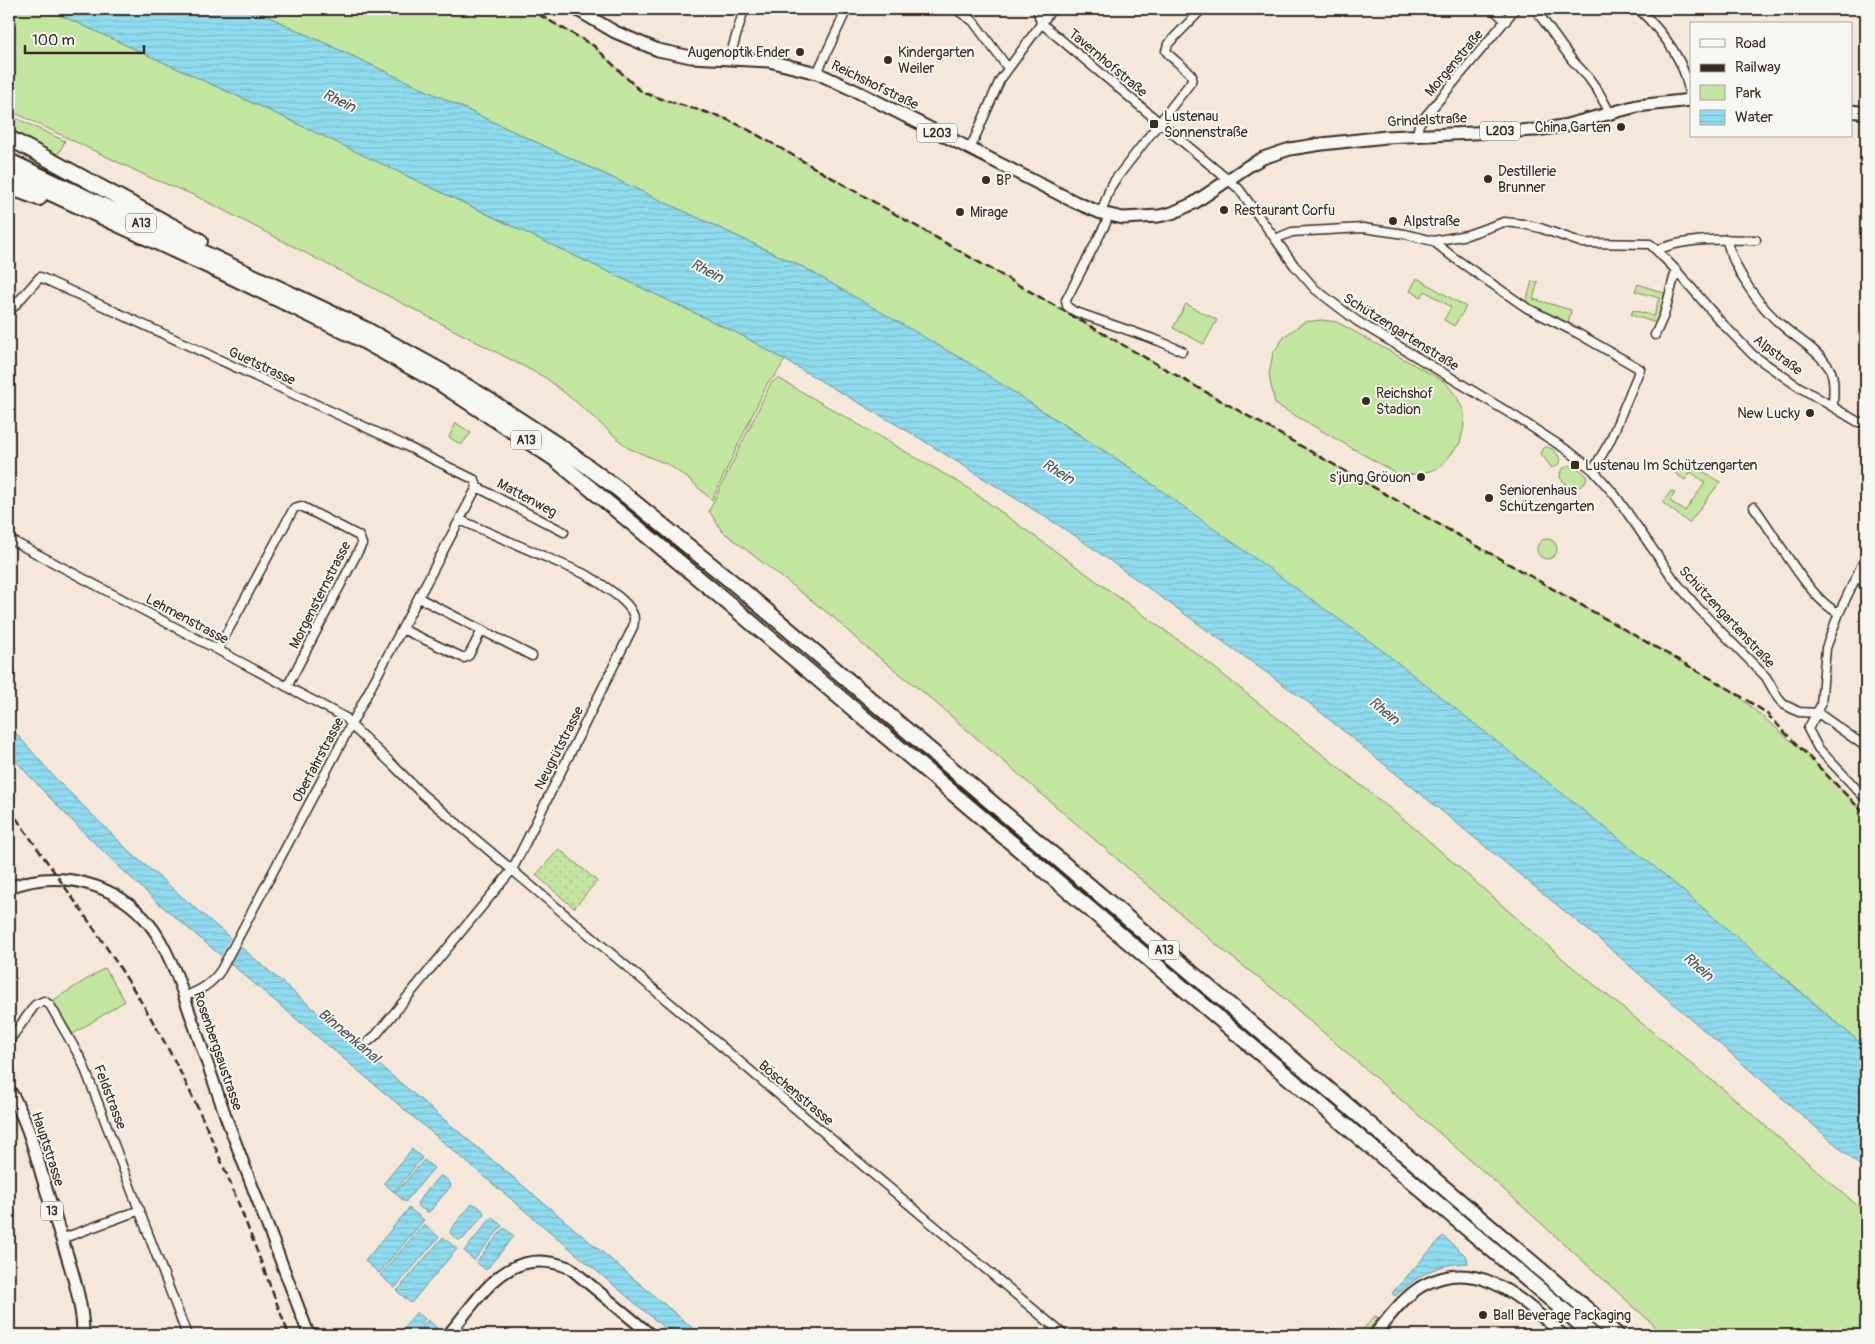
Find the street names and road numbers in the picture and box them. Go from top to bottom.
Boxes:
street label: Tavernhofstraße [1065,25,1151,101]
street label: Morgenstraße [1421,26,1487,100]
street label: Reichshofstraße [829,57,922,114]
street label: Grindelstraße [1387,109,1467,131]
road number: L203 [1480,122,1520,140]
road number: L203 [917,124,957,142]
road number: A13 [126,214,156,232]
street label: Schützengartenstraße [1340,290,1462,374]
street label: Alpstraße [1750,331,1806,379]
street label: Guetstrasse [226,343,298,389]
road number: A13 [511,430,541,450]
street label: Mattenweg [494,475,560,521]
street label: Morgensternstrasse [286,538,354,652]
street label: Schützengartenstraße [1675,563,1779,671]
street label: Lehmenstrasse [143,590,231,648]
street label: Neugrütstrasse [531,703,587,792]
street label: Oberfahrstrasse [288,715,348,805]
road number: A13 [1149,940,1179,960]
street label: Rosenbergsaustrasse [190,989,246,1113]
street label: Böschenstrasse [755,1057,837,1129]
street label: Feldstrasse [90,1062,130,1132]
street label: Hauptstrasse [28,1110,68,1188]
road number: 13 [41,1202,63,1220]

